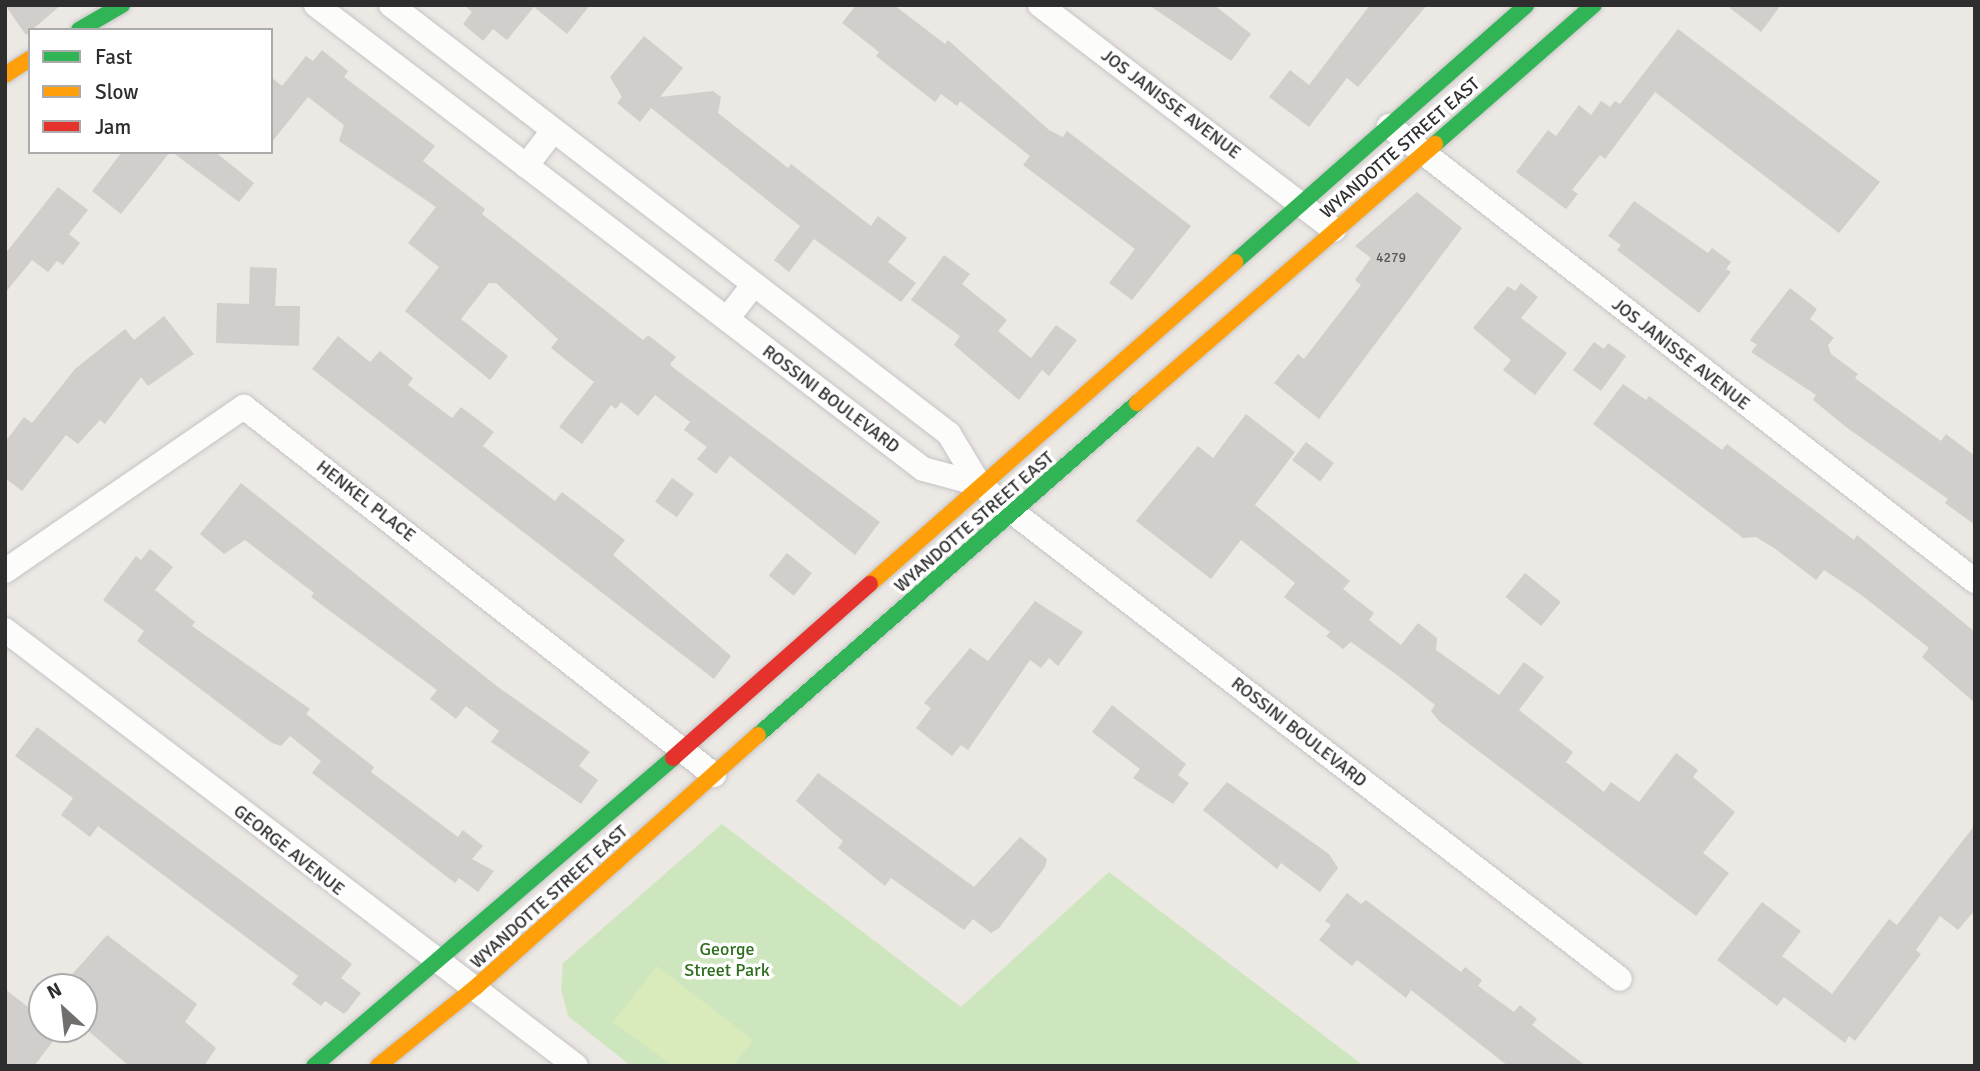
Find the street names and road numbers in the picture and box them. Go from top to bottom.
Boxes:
street label: JOS JANISSE AVENUE [1097,44,1245,164]
street label: WYANDOTTE STREET EAST [1316,73,1484,223]
street label: JOS JANISSE AVENUE [1608,293,1754,415]
street label: ROSSINI BOULEVARD [758,340,904,458]
street label: WYANDOTTE STREET EAST [890,447,1058,597]
street label: HENKEL PLACE [312,456,420,546]
street label: ROSSINI BOULEVARD [1227,672,1371,792]
street label: GEORGE AVENUE [229,800,349,900]
street label: WYANDOTTE STREET EAST [466,821,632,973]

